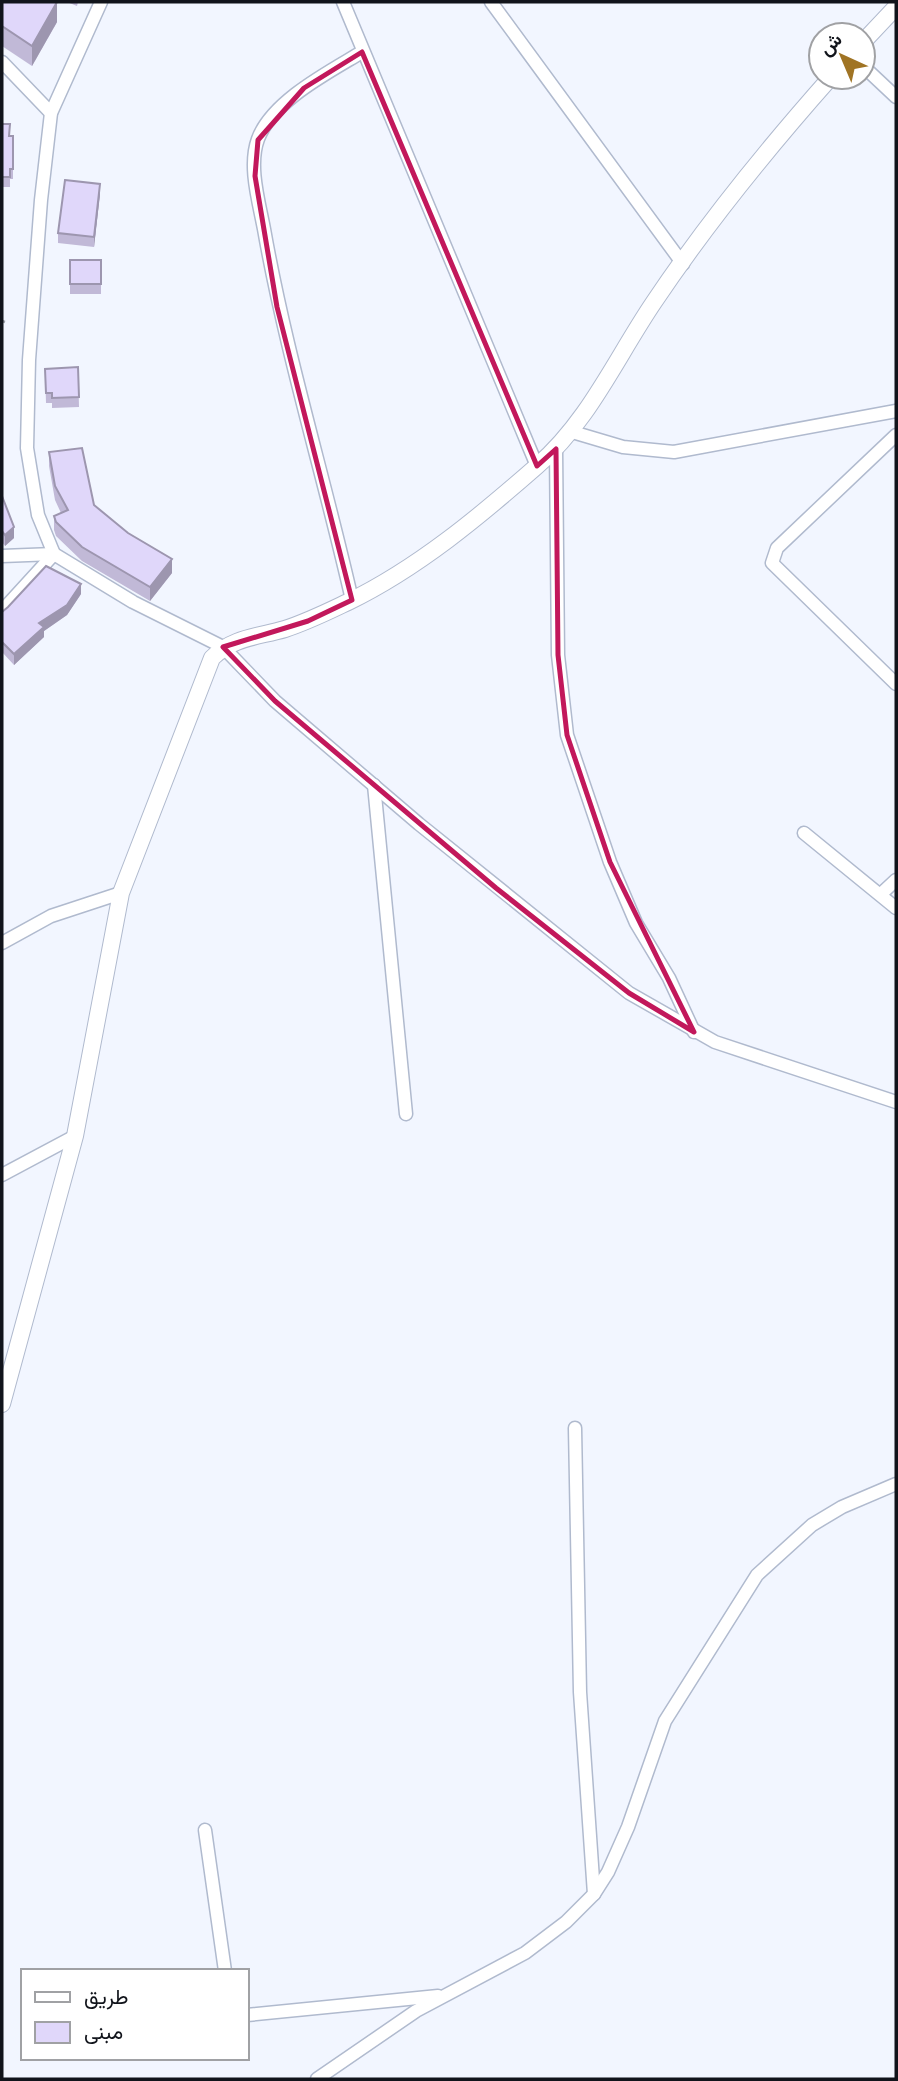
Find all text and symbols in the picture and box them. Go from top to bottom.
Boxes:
north arrow [807,21,877,91]
text: ش [814,28,847,60]
legend [21,1969,248,2060]
text: طريق [84,1985,129,2010]
text: مبنى [84,2020,123,2044]

